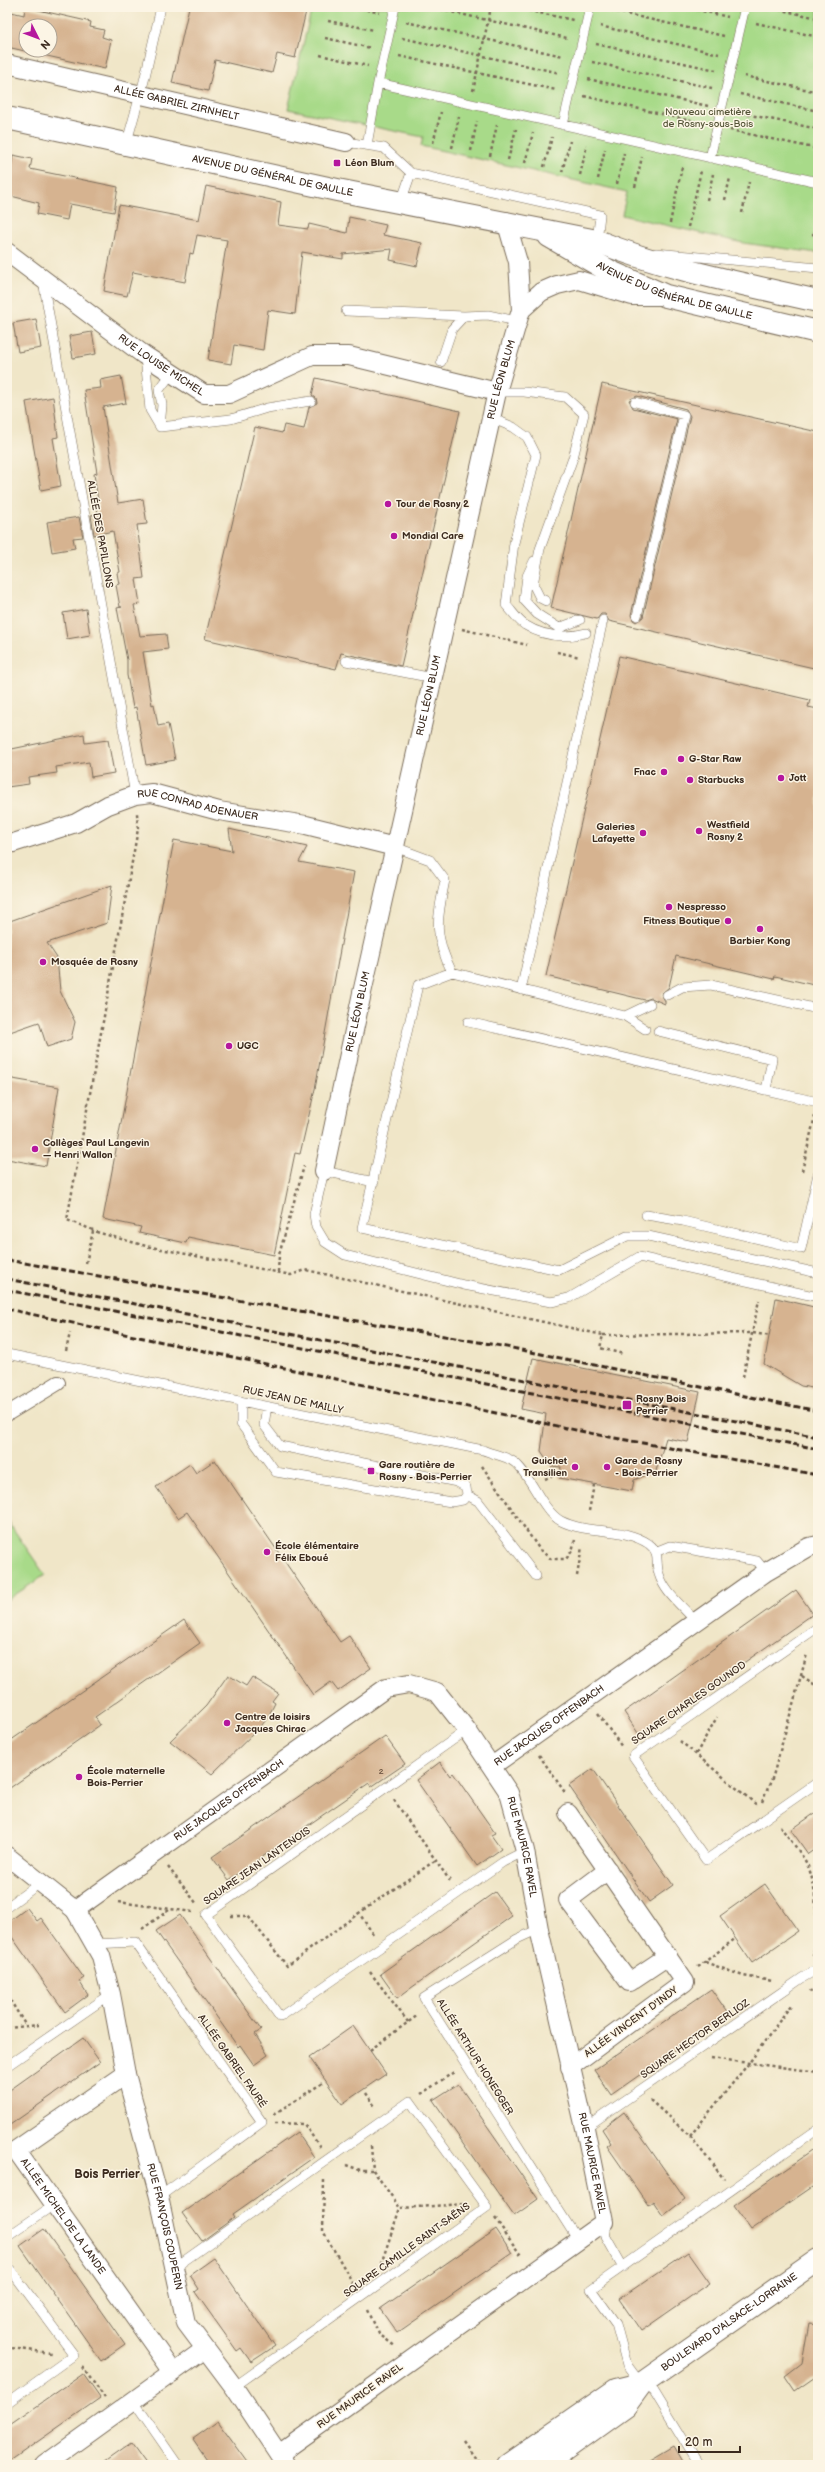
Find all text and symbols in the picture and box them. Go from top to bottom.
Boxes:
north arrow [18,18,58,58]
text: N [37,37,53,52]
street label: ALLÉE GABRIEL ZIRNHELT [113,83,240,123]
park label: Nouveau cimetière de Rosny-sous-Bois [663,106,753,130]
street label: AVENUE DU GÉNÉRAL DE GAULLE [191,153,355,199]
place label: Léon Blum [345,157,395,169]
marker: Léon Blum [332,158,342,168]
street label: AVENUE DU GÉNÉRAL DE GAULLE [594,259,754,322]
street label: RUE LOUISE MICHEL [116,332,206,398]
street label: RUE LÉON BLUM [485,338,518,421]
street label: ALLÉE DES PAPILLONS [85,479,115,589]
place label: Tour de Rosny 2 [396,498,469,510]
marker: Tour de Rosny 2 [383,499,393,509]
place label: Mondial Care [402,530,464,542]
marker: Mondial Care [389,531,399,541]
street label: RUE LÉON BLUM [414,654,444,737]
place label: G-Star Raw [689,753,742,765]
marker: G-Star Raw [676,754,686,764]
place label: Fnac [634,766,657,778]
marker: Fnac [659,767,669,777]
place label: Jott [789,772,807,784]
marker: Jott [776,773,786,783]
place label: Starbucks [698,774,744,786]
marker: Starbucks [685,775,695,785]
street label: RUE CONRAD ADENAUER [136,787,259,823]
place label: Westfield Rosny 2 [707,819,750,843]
place label: Galeries Lafayette [592,821,635,845]
marker: Westfield Rosny 2 [694,826,704,836]
marker: Galeries Lafayette [638,828,648,838]
place label: Nespresso [677,901,726,913]
marker: Nespresso [664,902,674,912]
place label: Fitness Boutique [643,915,720,927]
marker: Fitness Boutique [723,916,733,926]
marker: Barbier Kong [755,924,765,934]
place label: Barbier Kong [730,935,791,947]
place label: Mosquée de Rosny [51,956,138,968]
marker: Mosquée de Rosny [38,957,48,967]
street label: RUE LÉON BLUM [344,970,373,1053]
place label: UGC [237,1040,259,1052]
marker: UGC [224,1041,234,1051]
place label: Collèges Paul Langevin — Henri Wallon [43,1137,150,1161]
marker: Collèges Paul Langevin — Henri Wallon [30,1144,40,1154]
street label: RUE JEAN DE MAILLY [242,1383,344,1417]
place label: Rosny Bois Perrier [636,1393,686,1417]
marker: Rosny Bois Perrier [621,1399,633,1411]
place label: Guichet Transilien [523,1455,568,1479]
place label: Gare de Rosny - Bois-Perrier [615,1455,683,1479]
place label: Gare routière de Rosny - Bois-Perrier [379,1459,473,1483]
marker: Guichet Transilien [570,1462,580,1472]
marker: Gare de Rosny - Bois-Perrier [602,1462,612,1472]
marker: Gare routière de Rosny - Bois-Perrier [366,1466,376,1476]
place label: École élémentaire Félix Eboué [275,1540,359,1564]
marker: École élémentaire Félix Eboué [262,1547,272,1557]
street label: SQUARE CHARLES GOUNOD [629,1659,749,1747]
street label: RUE JACQUES OFFENBACH [492,1682,607,1769]
place label: Centre de loisirs Jacques Chirac [235,1711,310,1735]
marker: Centre de loisirs Jacques Chirac [222,1718,232,1728]
street label: RUE JACQUES OFFENBACH [172,1757,286,1843]
place label: École maternelle Bois-Perrier [87,1765,165,1789]
house number: 2 [379,1767,384,1776]
marker: École maternelle Bois-Perrier [74,1772,84,1782]
street label: RUE MAURICE RAVEL [504,1795,539,1898]
street label: SQUARE JEAN LANTENOIS [201,1825,313,1907]
street label: ALLÉE VINCENT D'INDY [582,1984,680,2060]
street label: SQUARE HECTOR BERLIOZ [638,1996,752,2081]
street label: ALLÉE ARTHUR HONEGGER [434,1997,516,2117]
street label: ALLÉE GABRIEL FAURÉ [195,2012,269,2110]
street label: RUE MAURICE RAVEL [576,2111,608,2215]
street label: ALLÉE MICHEL DE LA LANDE [18,2156,108,2277]
street label: RUE FRANÇOIS COUPERIN [144,2162,185,2291]
district label: Bois Perrier [74,2167,140,2182]
street label: SQUARE CAMILLE SAINT-SAËNS [342,2200,472,2300]
street label: BOULEVARD D'ALSACE-LORRAINE [659,2270,800,2374]
street label: RUE MAURICE RAVEL [315,2361,405,2431]
scale bar [679,2428,740,2454]
text: 20 m [685,2435,712,2450]

